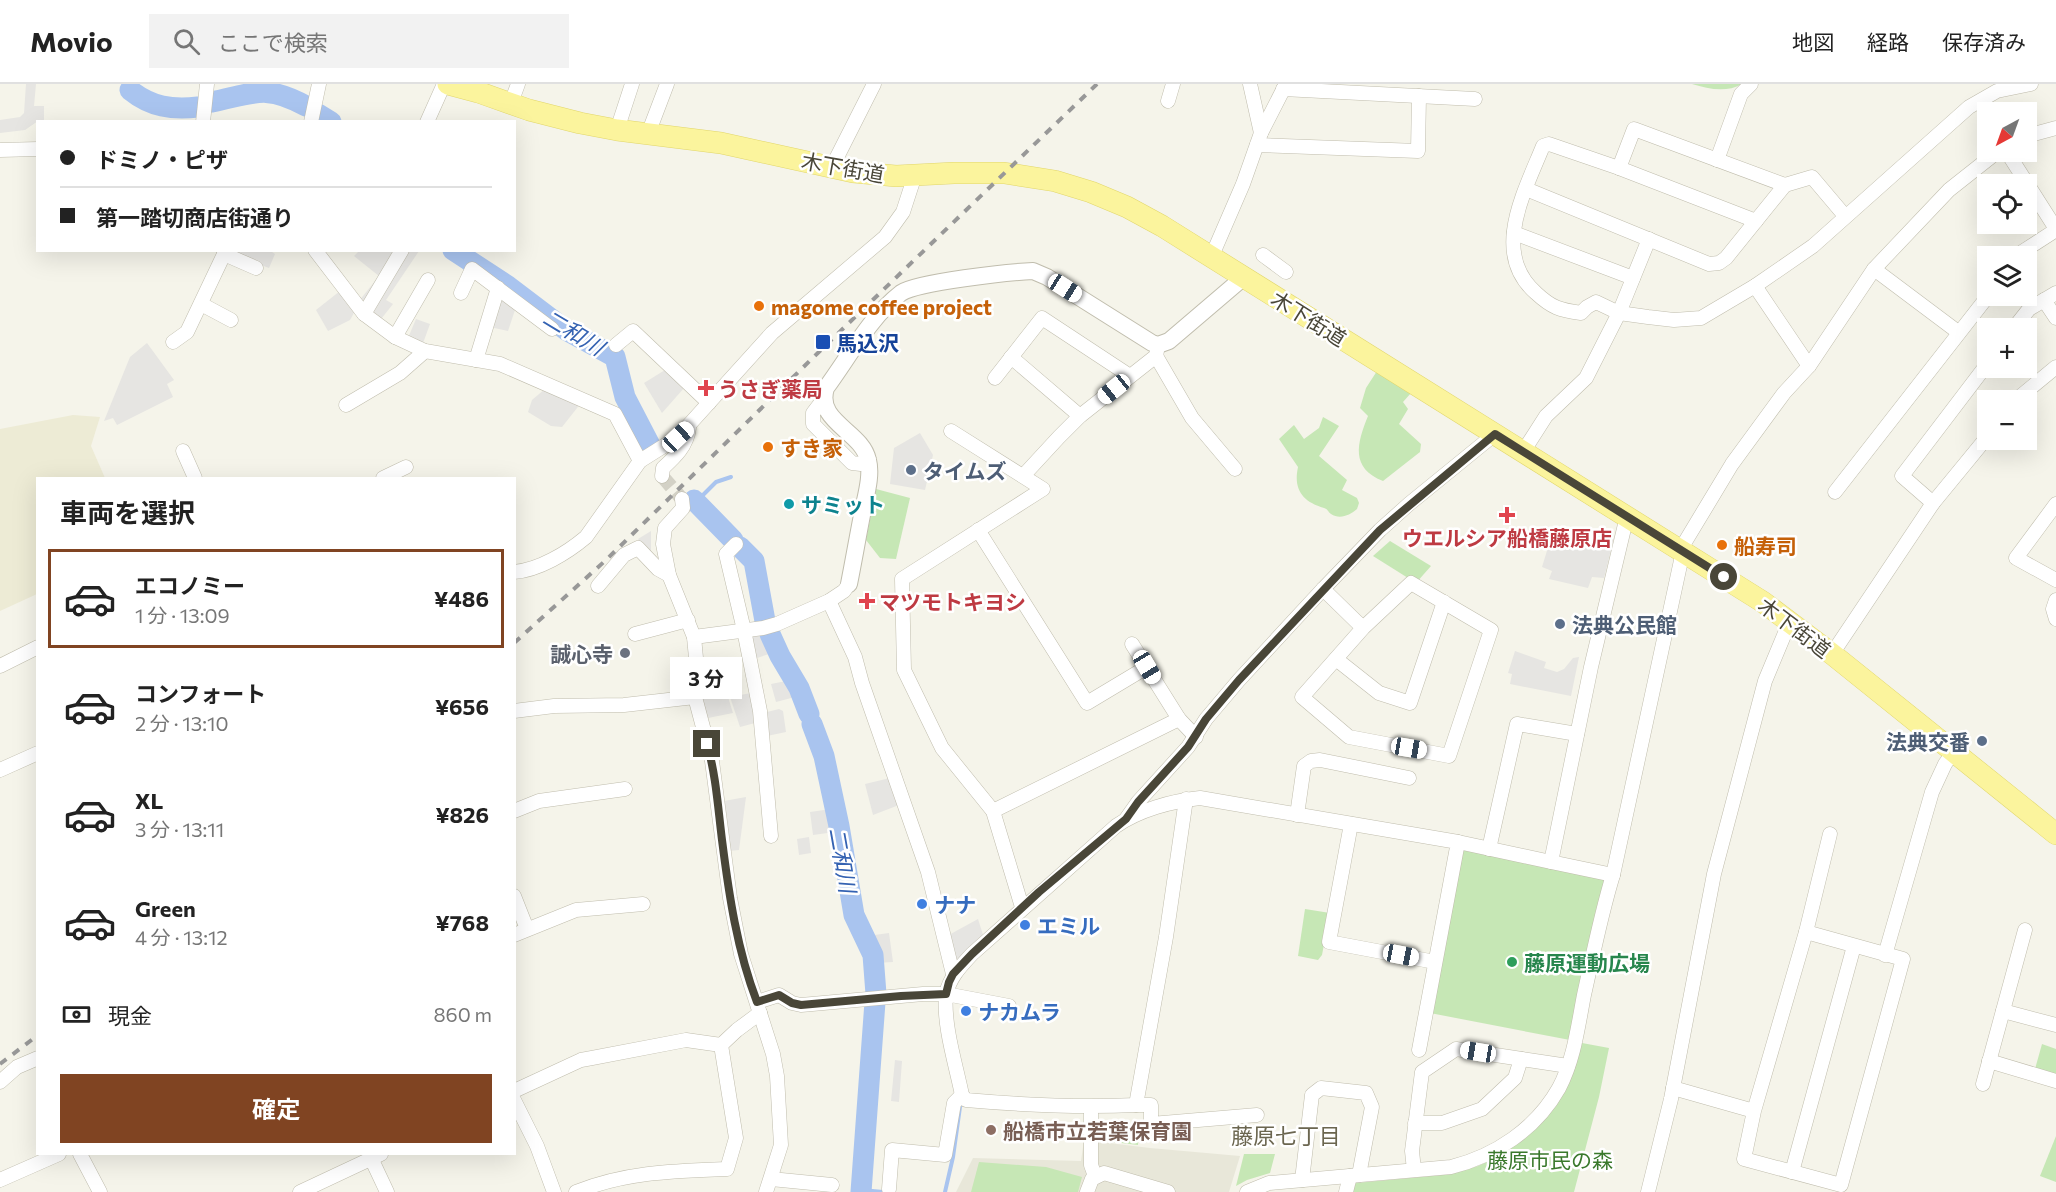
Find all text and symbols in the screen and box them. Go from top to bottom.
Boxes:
search box [149,14,569,68]
text: Movio [30,24,113,58]
icon: search [170,25,203,58]
text: ここで検索 [218,29,328,56]
text: 地図 [1792,29,1834,54]
text: 経路 [1867,29,1909,54]
text: 保存済み [1942,29,2026,54]
north arrow [1977,102,2037,162]
map controls [1977,102,2037,450]
text: ドミノ・ピザ [96,146,228,173]
street label: 木下街道 [799,147,887,187]
button: locate [1977,174,2037,234]
text: 第一踏切商店街通り [96,204,294,231]
button: layers [1977,246,2037,306]
car [1045,271,1085,305]
street label: 木下街道 [1267,285,1351,351]
place label: magome coffee project [771,294,992,319]
marker: magome coffee project [752,299,766,313]
water label: 二和川 [539,303,611,362]
button: + [1977,318,2037,378]
place label: 馬込沢 [836,330,899,355]
marker: 馬込沢 [814,333,832,351]
car [1094,371,1134,407]
place label: うさぎ薬局 [718,376,823,401]
marker: うさぎ薬局 [699,381,713,395]
button: − [1977,390,2037,450]
car [659,418,697,456]
place label: すき家 [780,435,843,460]
marker: すき家 [761,440,775,454]
place label: タイムズ [923,458,1007,483]
marker: タイムズ [904,463,918,477]
place label: サミット [801,492,885,517]
text: 車両を選択 [60,496,195,529]
marker: サミット [782,497,796,511]
marker: ウエルシア船橋藤原店 [1500,508,1514,522]
place label: ウエルシア船橋藤原店 [1402,525,1612,550]
place label: 船寿司 [1734,533,1797,558]
marker: 船寿司 [1715,538,1729,552]
route start [1710,563,1737,590]
icon: car [63,572,117,626]
text: エコノミー [135,572,245,599]
text: ¥486 [434,585,489,612]
place label: マツモトキヨシ [879,589,1026,614]
street label: 木下街道 [1754,592,1836,662]
marker: マツモトキヨシ [860,594,874,608]
text: 1 分 · 13:09 [135,603,230,627]
place label: 法典公民館 [1572,612,1677,637]
marker: 法典公民館 [1553,617,1567,631]
place label: 誠心寺 [550,641,613,666]
marker: 誠心寺 [618,646,632,660]
car [1130,647,1164,687]
callout: 3 分 [671,657,743,699]
text: 3 分 [688,666,724,690]
icon: car [63,680,117,734]
text: コンフォート [135,680,266,707]
text: ¥656 [435,693,489,720]
text: 2 分 · 13:10 [135,711,229,735]
place label: 法典交番 [1886,729,1970,754]
route end [693,730,720,757]
marker: 法典交番 [1975,734,1989,748]
car [1390,736,1428,760]
text: XL [135,787,163,814]
icon: car [63,788,117,842]
text: ¥826 [435,801,489,828]
text: 3 分 · 13:11 [135,817,224,841]
water label: 二和川 [824,825,862,897]
place label: ナナ [934,892,976,917]
text: Green [135,895,196,922]
icon: car [63,896,117,950]
marker: ナナ [915,897,929,911]
text: ¥768 [436,909,489,936]
place label: エミル [1037,913,1100,938]
marker: エミル [1018,918,1032,932]
text: 4 分 · 13:12 [135,925,228,949]
car [1382,943,1420,967]
place label: 藤原運動広場 [1524,950,1650,975]
marker: 藤原運動広場 [1505,955,1519,969]
icon: cash [60,998,93,1031]
place label: ナカムラ [978,999,1061,1024]
text: 現金 [108,1002,152,1029]
text: 860 m [433,1002,492,1026]
marker: ナカムラ [959,1004,973,1018]
car [1459,1040,1497,1064]
button: 確定 [60,1074,492,1143]
place label: 船橋市立若葉保育園 [1003,1118,1192,1143]
district label: 藤原七丁目 [1231,1122,1341,1149]
marker: 船橋市立若葉保育園 [984,1123,998,1137]
park label: 藤原市民の森 [1487,1147,1613,1172]

